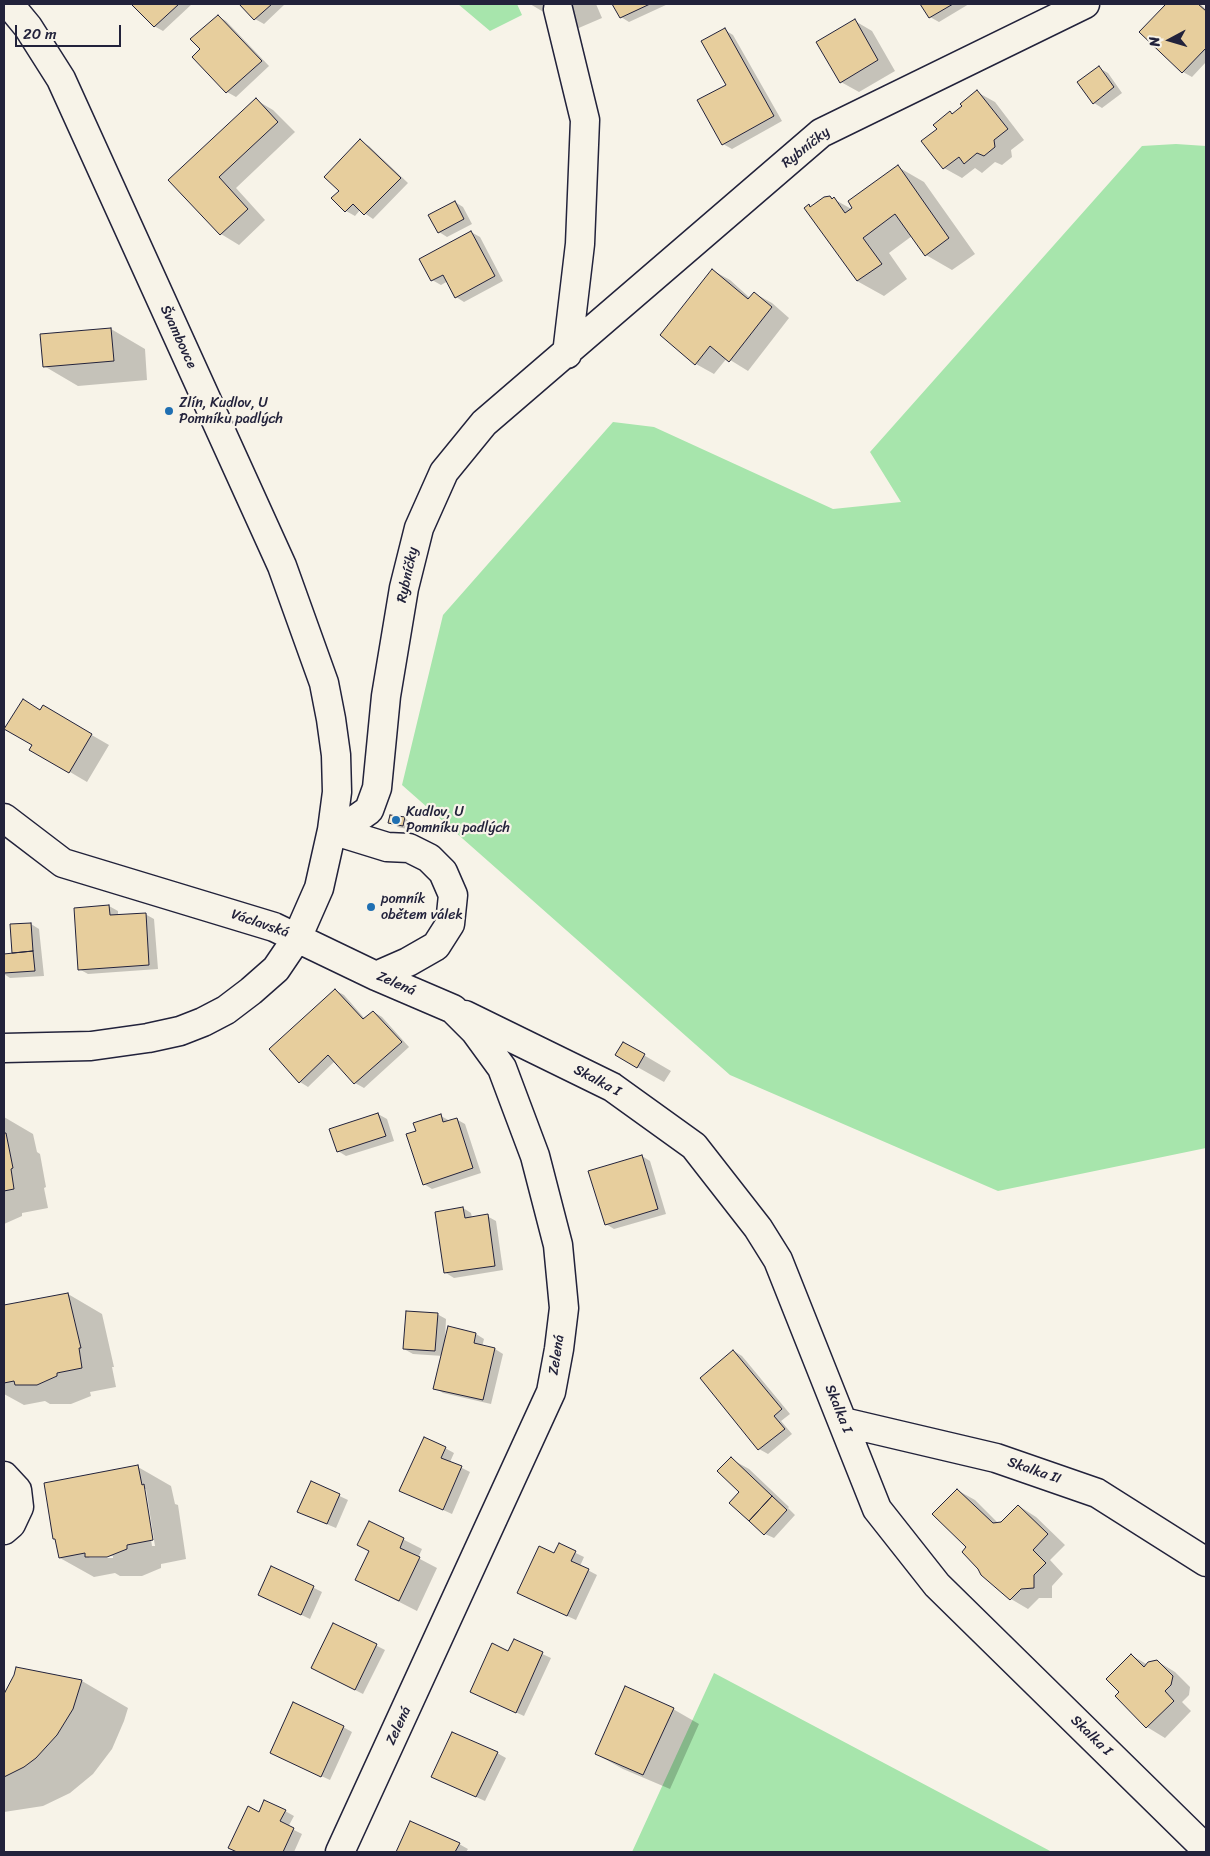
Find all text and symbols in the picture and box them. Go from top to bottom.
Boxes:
scale bar [18,15,124,47]
north arrow [1145,15,1195,65]
text: 20 m [23,21,57,47]
text: N [1142,35,1168,48]
street label: Rybníčky [779,124,833,172]
street label: Švambovce [156,303,200,371]
place label: Zlín, Kudlov, U Pomníku padlých [179,395,283,428]
marker: Zlín, Kudlov, U Pomníku padlých [163,405,175,417]
street label: Rybníčky [394,546,422,604]
place label: Kudlov, U Pomníku padlých [406,804,510,836]
marker: Kudlov, U Pomníku padlých [390,814,402,826]
place label: pomník obětem válek [381,891,463,924]
marker: pomník obětem válek [365,901,377,913]
street label: Václavská [229,906,291,942]
street label: Zelená [374,968,418,1000]
street label: Skalka I [571,1062,623,1100]
street label: Zelená [546,1334,568,1376]
street label: Skalka I [821,1382,855,1436]
street label: Skalka II [1005,1454,1063,1488]
street label: Zelená [383,1704,415,1748]
street label: Skalka I [1067,1712,1115,1760]

